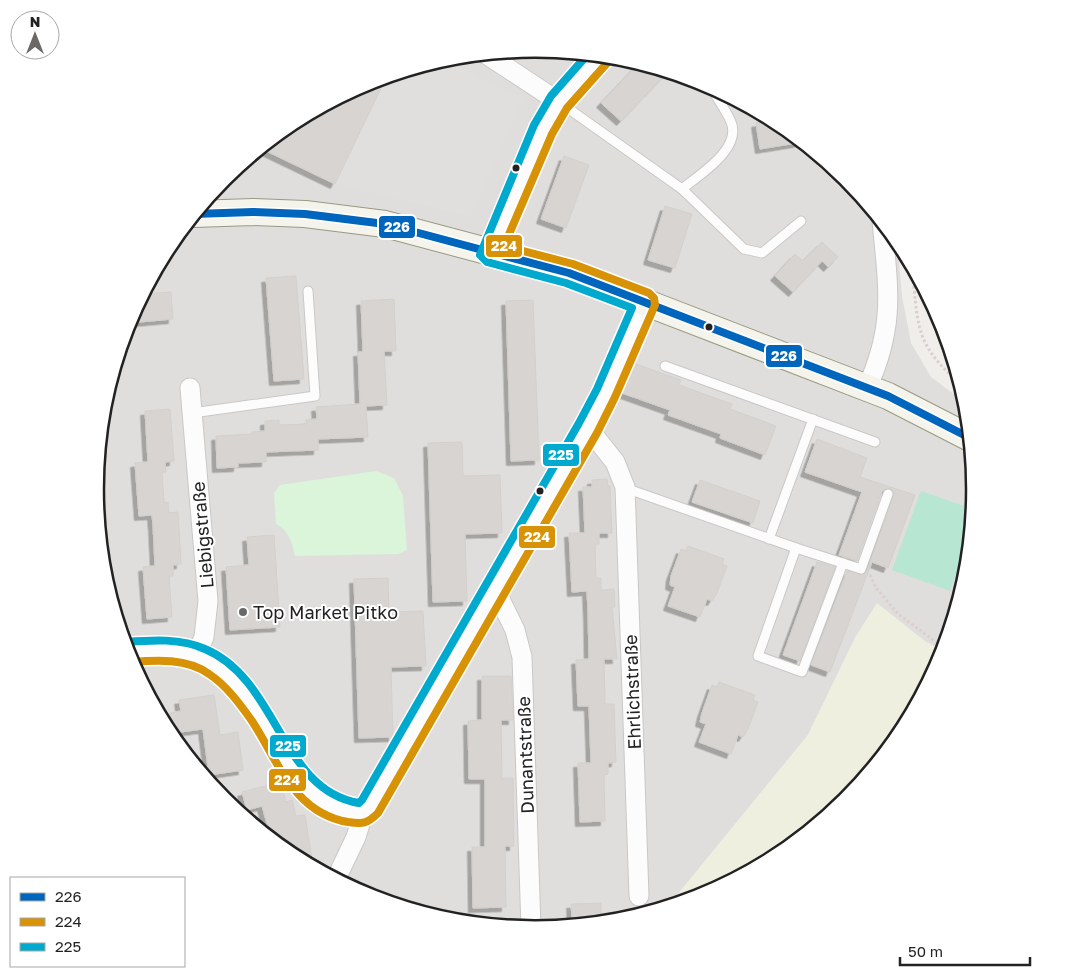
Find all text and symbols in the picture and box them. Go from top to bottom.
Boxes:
north arrow [10,10,60,60]
text: N [30,13,40,30]
unlabelled marker [511,163,521,173]
line badge: 226 [378,215,416,239]
text: 226 [384,218,410,235]
line badge: 224 [485,234,523,258]
text: 224 [491,237,517,254]
unlabelled marker [704,322,714,332]
line badge: 226 [765,344,803,368]
text: 226 [771,347,797,364]
line badge: 225 [542,443,580,467]
text: 225 [548,446,574,463]
street label: Liebigstraße [186,481,218,589]
unlabelled marker [535,486,545,496]
line badge: 224 [518,525,556,549]
text: 224 [524,528,550,545]
place label: Top Market Pitko [253,601,398,623]
marker: Top Market Pitko [237,606,249,618]
street label: Ehrlichstraße [619,634,645,750]
street label: Dunantstraße [512,696,538,814]
line badge: 225 [269,734,307,758]
text: 225 [275,737,301,754]
line badge: 224 [268,768,307,792]
text: 224 [274,771,300,788]
legend [10,877,185,967]
text: 226 [55,887,81,905]
text: 224 [55,912,82,930]
scale bar [900,934,1030,966]
text: 225 [55,937,81,955]
text: 50 m [908,942,943,960]

